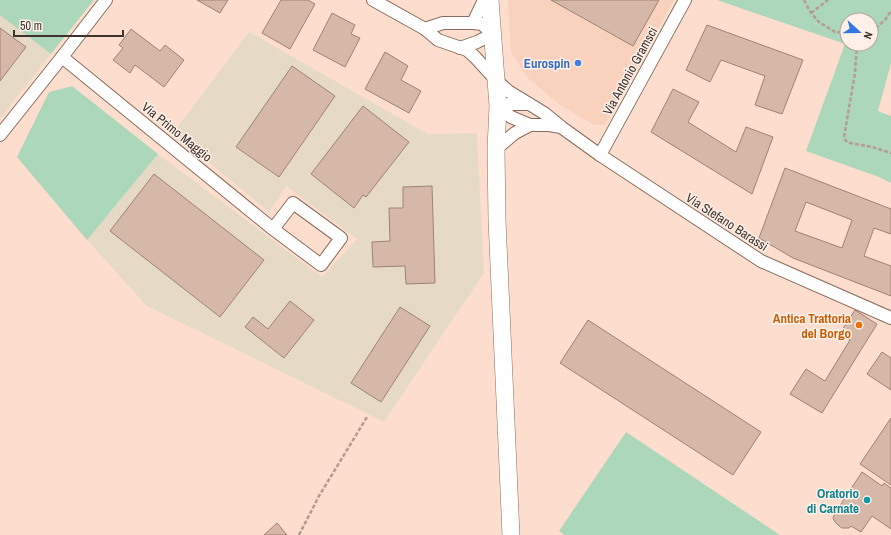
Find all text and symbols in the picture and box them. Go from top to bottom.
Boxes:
scale bar [14,12,123,38]
north arrow [839,12,879,52]
text: 50 m [20,18,42,34]
street label: Via Antonio Gramsci [599,24,661,118]
text: N [861,30,876,41]
place label: Eurospin [524,55,570,72]
marker: Eurospin [573,58,583,68]
street label: Via Primo Maggio [138,98,216,166]
street label: Via Stefano Barassi [683,189,771,255]
place label: Antica Trattoria del Borgo [773,310,851,342]
marker: Antica Trattoria del Borgo [854,320,864,330]
place label: Oratorio di Carnate [807,485,859,517]
marker: Oratorio di Carnate [862,495,872,505]

